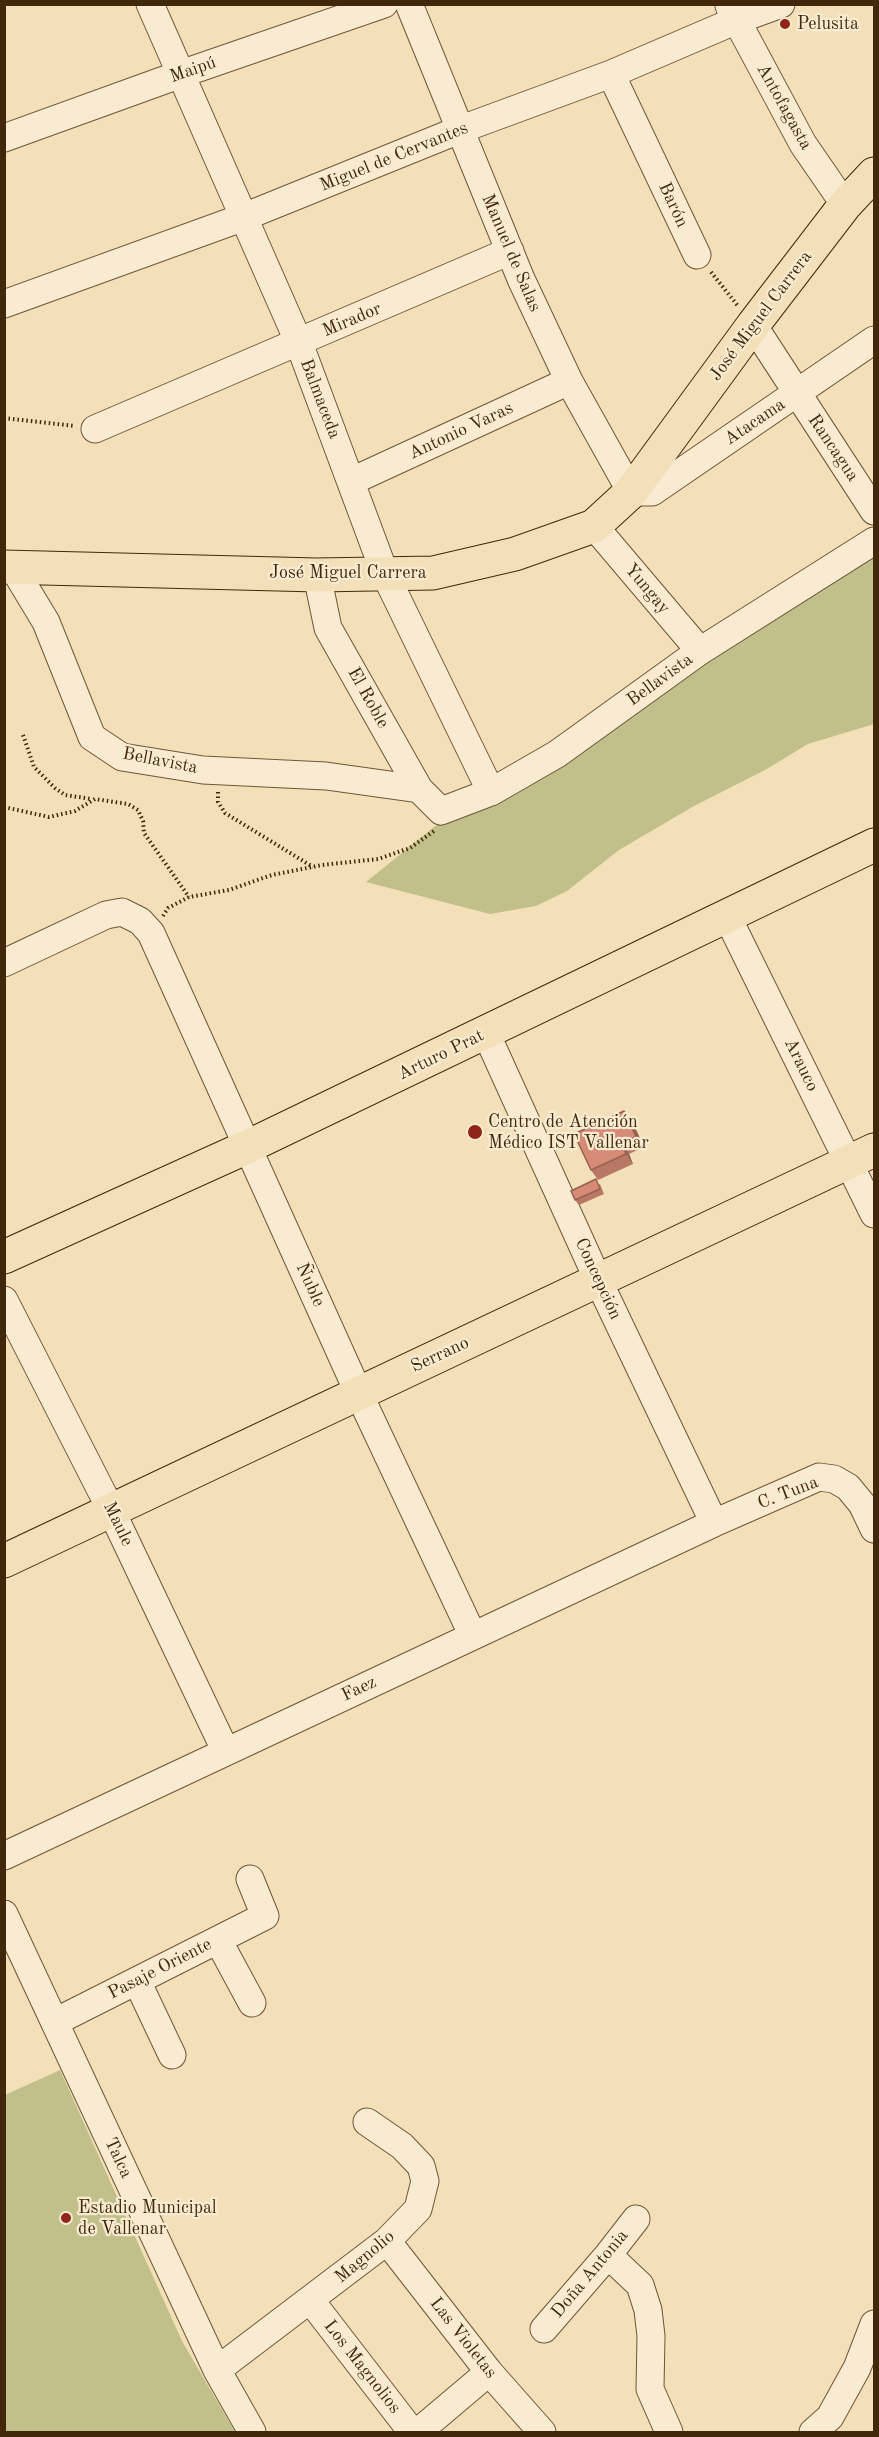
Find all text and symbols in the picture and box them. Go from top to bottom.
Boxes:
place label: Pelusita [797,13,859,35]
marker: Pelusita [778,17,792,31]
street label: Maipú [167,52,219,88]
street label: Antofagasta [751,60,817,154]
street label: Miguel de Cervantes [317,117,471,197]
street label: Barón [653,179,693,231]
street label: Manuel de Salas [476,191,546,315]
street label: José Miguel Carrera [705,247,817,385]
street label: Mirador [319,298,385,342]
street label: Balmaceda [295,356,345,442]
street label: Atacama [720,394,790,450]
street label: Antonio Varas [405,397,517,465]
street label: Rancagua [803,410,863,486]
street label: Yungay [620,559,674,619]
street label: José Miguel Carrera [269,562,427,584]
street label: Bellavista [623,649,697,711]
street label: El Roble [342,664,394,732]
street label: Bellavista [121,743,199,779]
street label: Arturo Prat [394,1025,488,1085]
street label: Arauco [779,1035,823,1095]
place label: Centro de Atención Médico IST Vallenar [488,1111,649,1154]
marker: Centro de Atención Médico IST Vallenar [466,1123,484,1141]
street label: Concepción [570,1235,626,1323]
street label: Ñuble [291,1260,329,1310]
street label: Serrano [407,1332,473,1378]
street label: C. Tuna [755,1472,821,1514]
street label: Maule [98,1498,138,1550]
street label: Faez [338,1672,380,1706]
street label: Pasaje Oriente [105,1934,215,2004]
street label: Talca [99,2134,137,2182]
place label: Estadio Municipal de Vallenar [78,2197,217,2240]
marker: Estadio Municipal de Vallenar [59,2211,73,2225]
street label: Doña Antonia [547,2225,633,2323]
street label: Magnolio [331,2226,399,2288]
street label: Las Violetas [425,2293,501,2383]
street label: Los Magnolios [319,2316,405,2418]

